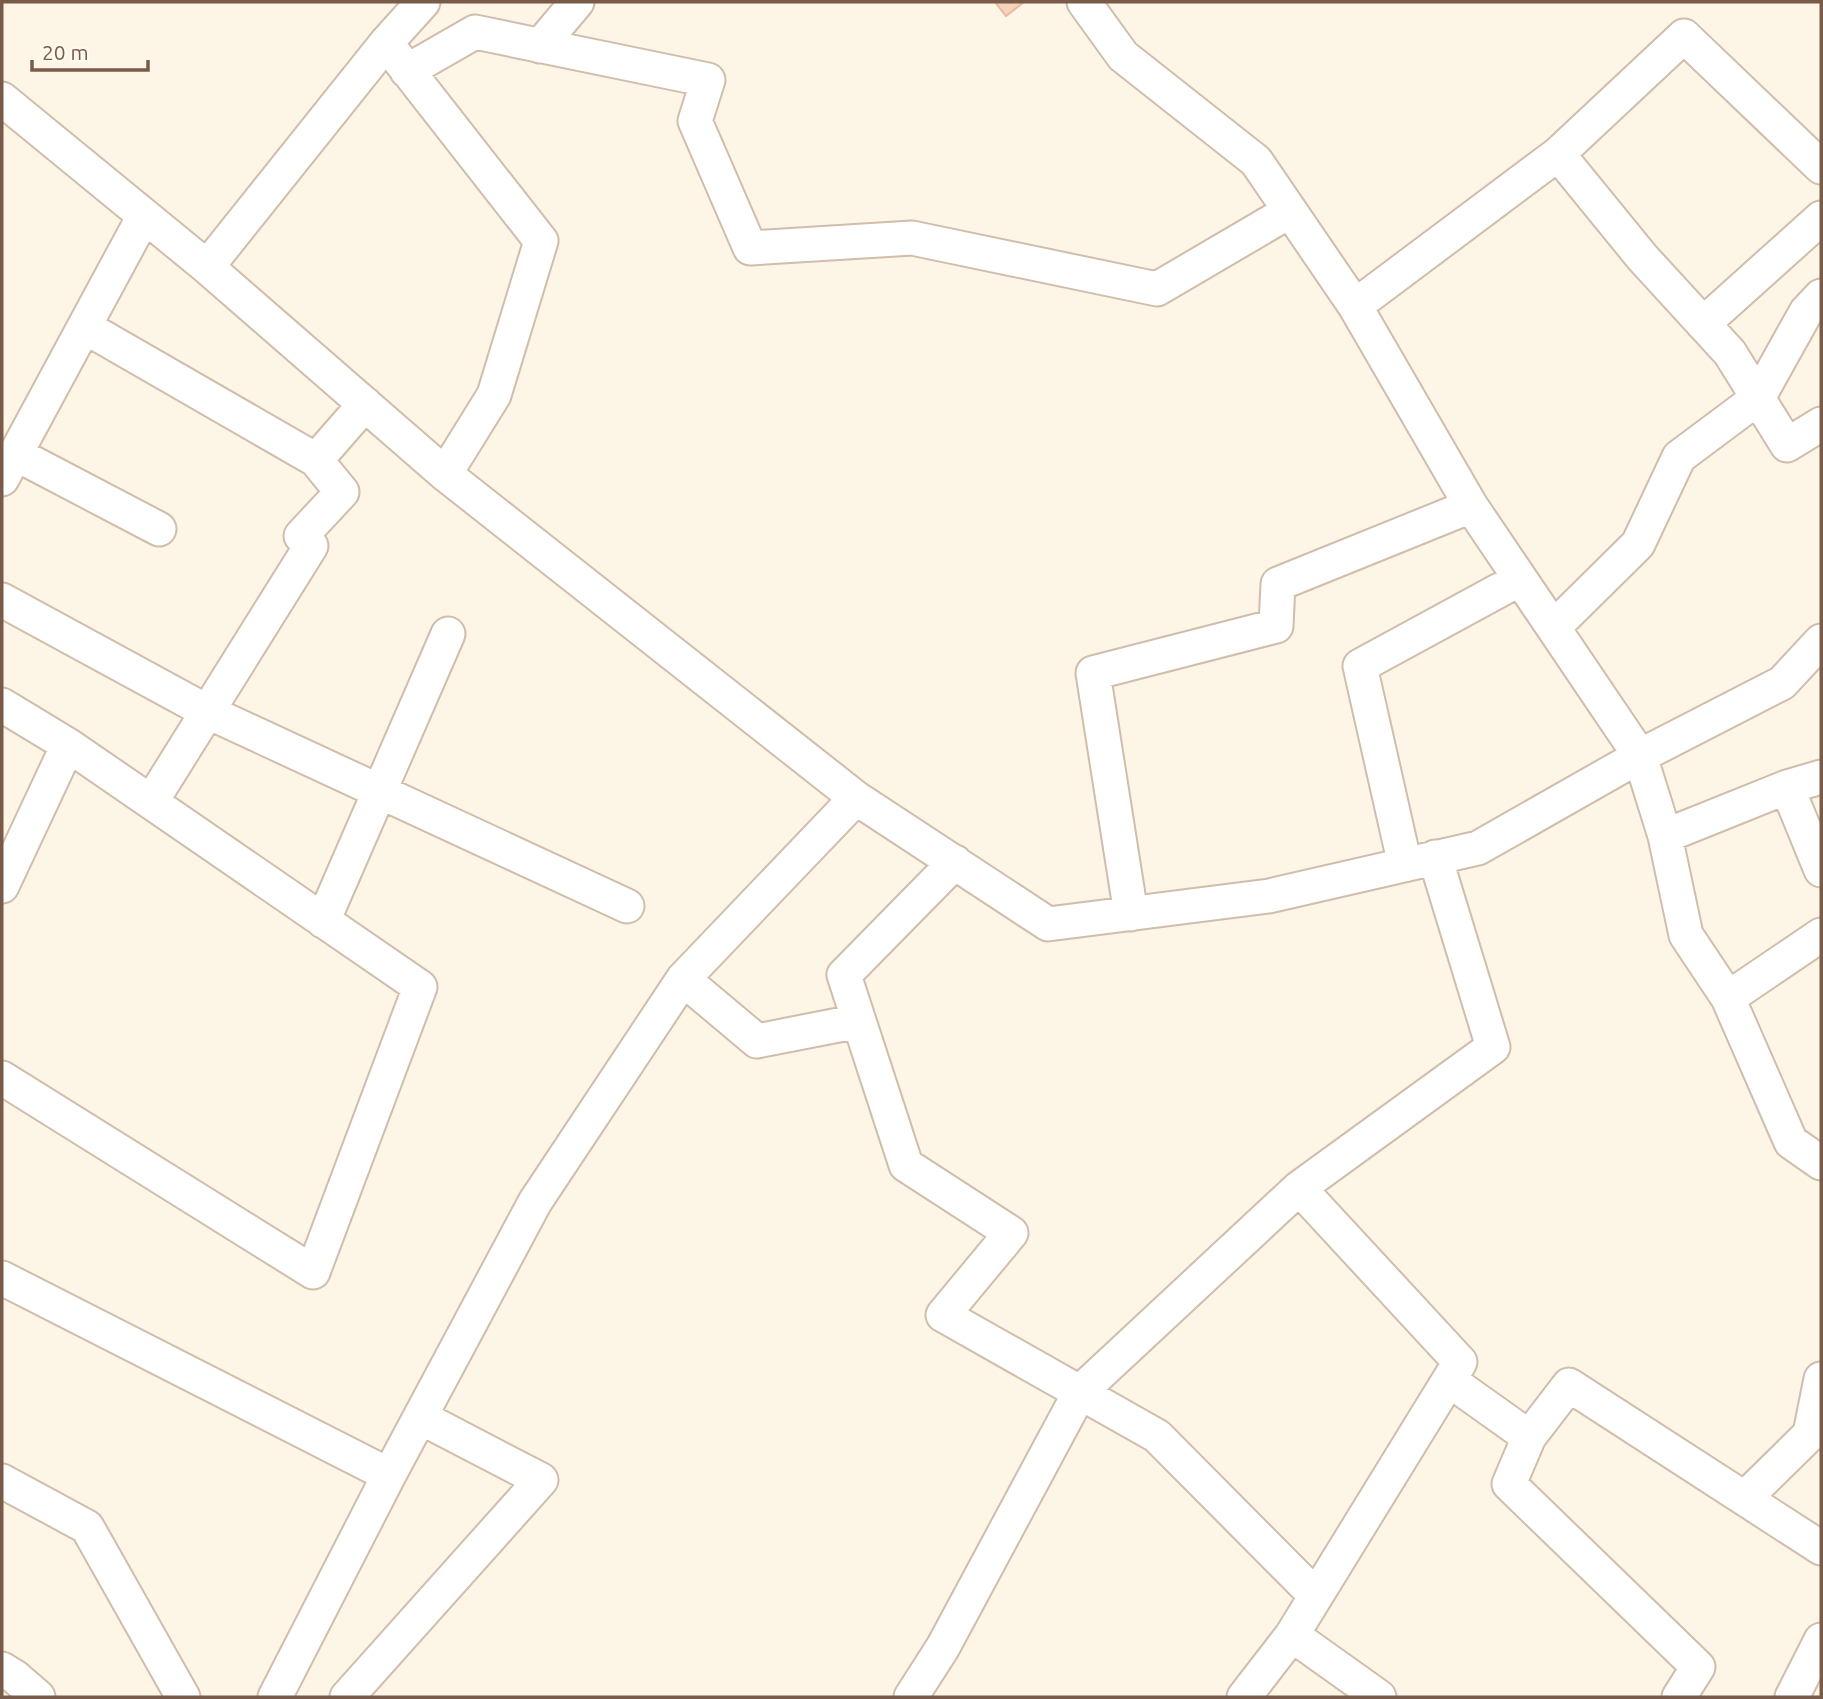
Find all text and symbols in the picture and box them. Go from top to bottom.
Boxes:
scale bar [32,28,147,72]
text: 20 m [42,40,89,64]

